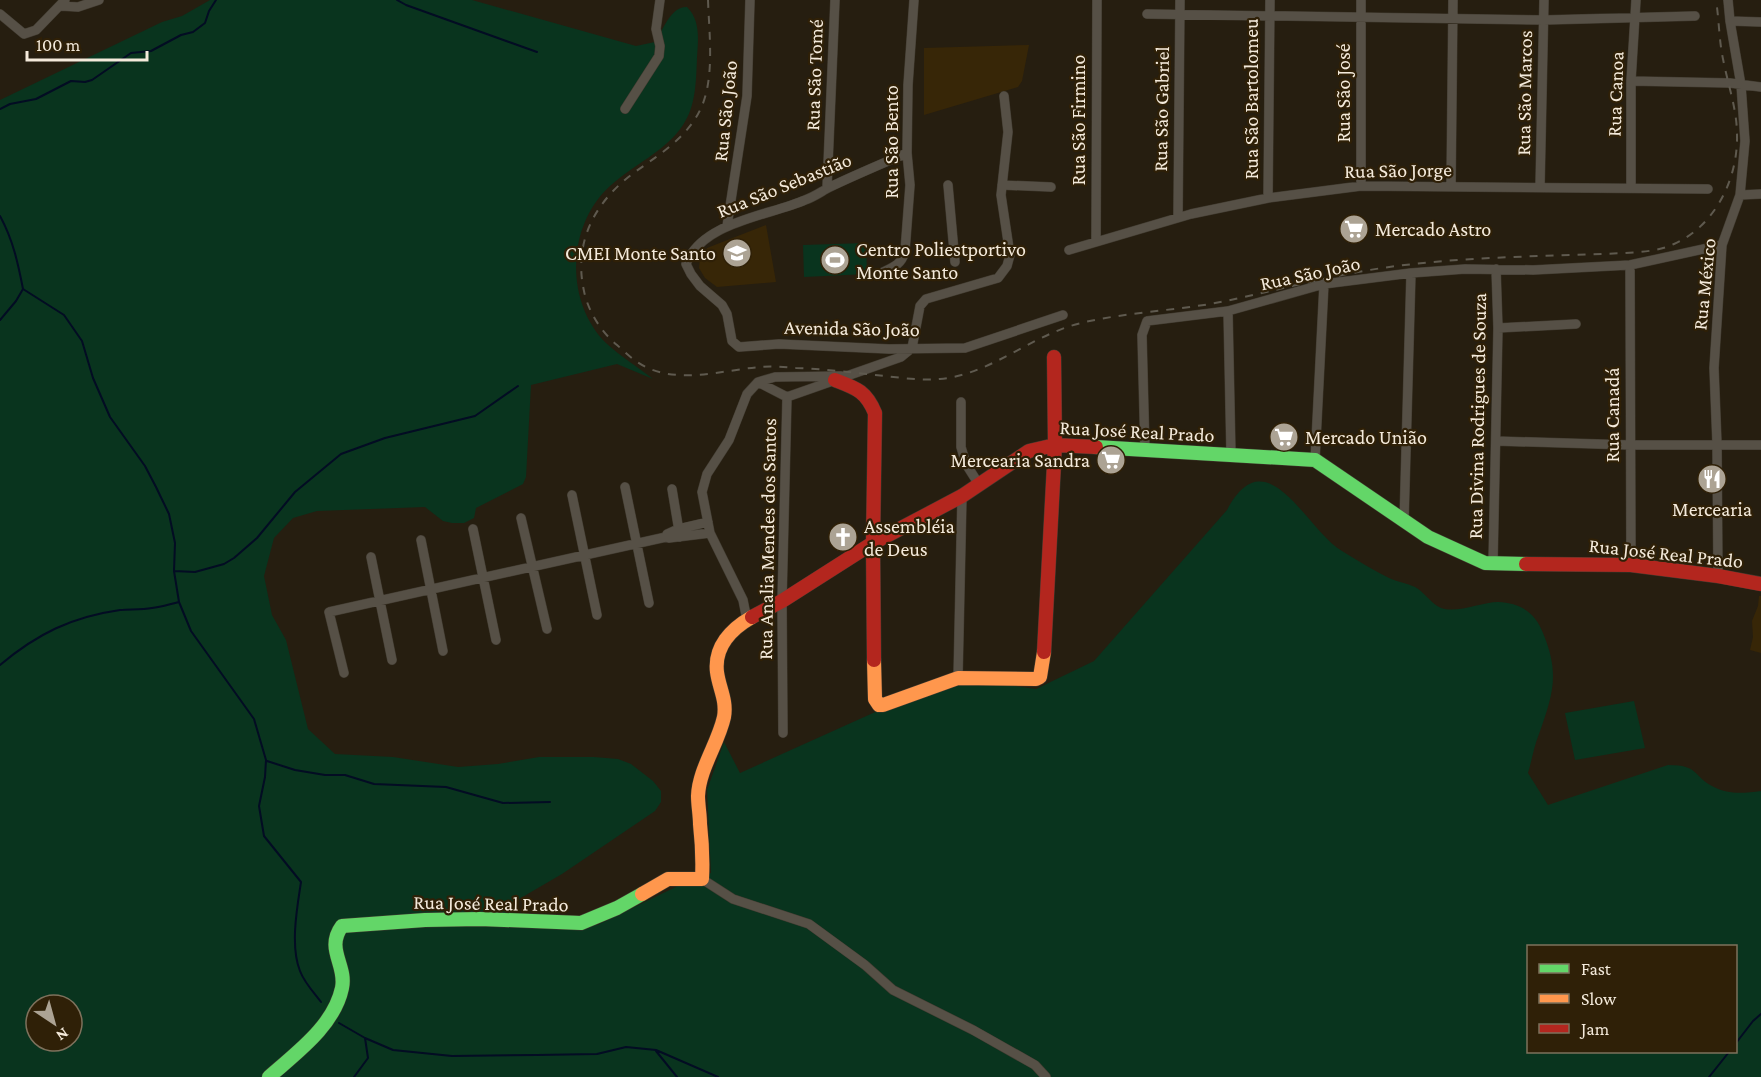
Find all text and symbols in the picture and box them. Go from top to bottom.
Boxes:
street label: Rua São Bartolomeu [1240,18,1262,180]
street label: Rua São Tomé [801,19,827,131]
scale bar [27,24,147,62]
street label: Rua São Marcos [1512,30,1536,156]
text: 100 m [36,35,81,55]
street label: Rua São José [1332,43,1355,143]
street label: Rua São Gabriel [1149,46,1173,172]
street label: Rua Canoa [1603,51,1627,137]
street label: Rua São Firmino [1067,55,1089,185]
street label: Rua São João [709,59,742,163]
street label: Rua São Bento [880,85,902,199]
street label: Rua São Sebastião [713,148,855,222]
street label: Rua São Jorge [1344,158,1452,183]
supermarket icon: Mercado Astro [1338,213,1370,245]
place label: Mercado Astro [1375,218,1491,240]
school or university icon: CMEI Monte Santo [721,237,753,269]
street label: Rua México [1688,237,1720,331]
place label: Centro Poliestportivo Monte Santo [856,238,1026,283]
place label: CMEI Monte Santo [565,242,716,264]
sports icon: Centro Poliestportivo Monte Santo [819,244,851,276]
street label: Rua São João [1258,252,1362,295]
street label: Rua Divina Rodrigues de Souza [1464,293,1491,539]
street label: Avenida São João [784,316,920,341]
street label: Rua Canadá [1601,367,1623,463]
street label: Rua José Real Prado [1059,416,1215,447]
street label: Rua Analia Mendes dos Santos [754,418,780,660]
supermarket icon: Mercado União [1268,421,1300,453]
place label: Mercado União [1305,426,1427,448]
supermarket icon: Mercearia Sandra [1095,444,1127,476]
place label: Mercearia Sandra [950,449,1090,471]
restaurant icon: Mercearia [1696,463,1728,495]
place label: Mercearia [1672,498,1752,520]
place label: Assembléia de Deus [864,515,955,560]
church icon: Assembléia de Deus [827,521,859,553]
street label: Rua José Real Prado [1588,534,1744,573]
street label: Rua José Real Prado [413,891,569,916]
legend [1527,945,1737,1053]
text: Fast [1581,959,1612,979]
text: Slow [1581,989,1617,1009]
north arrow [24,993,84,1053]
text: Jam [1579,1019,1610,1039]
text: N [53,1025,72,1045]

